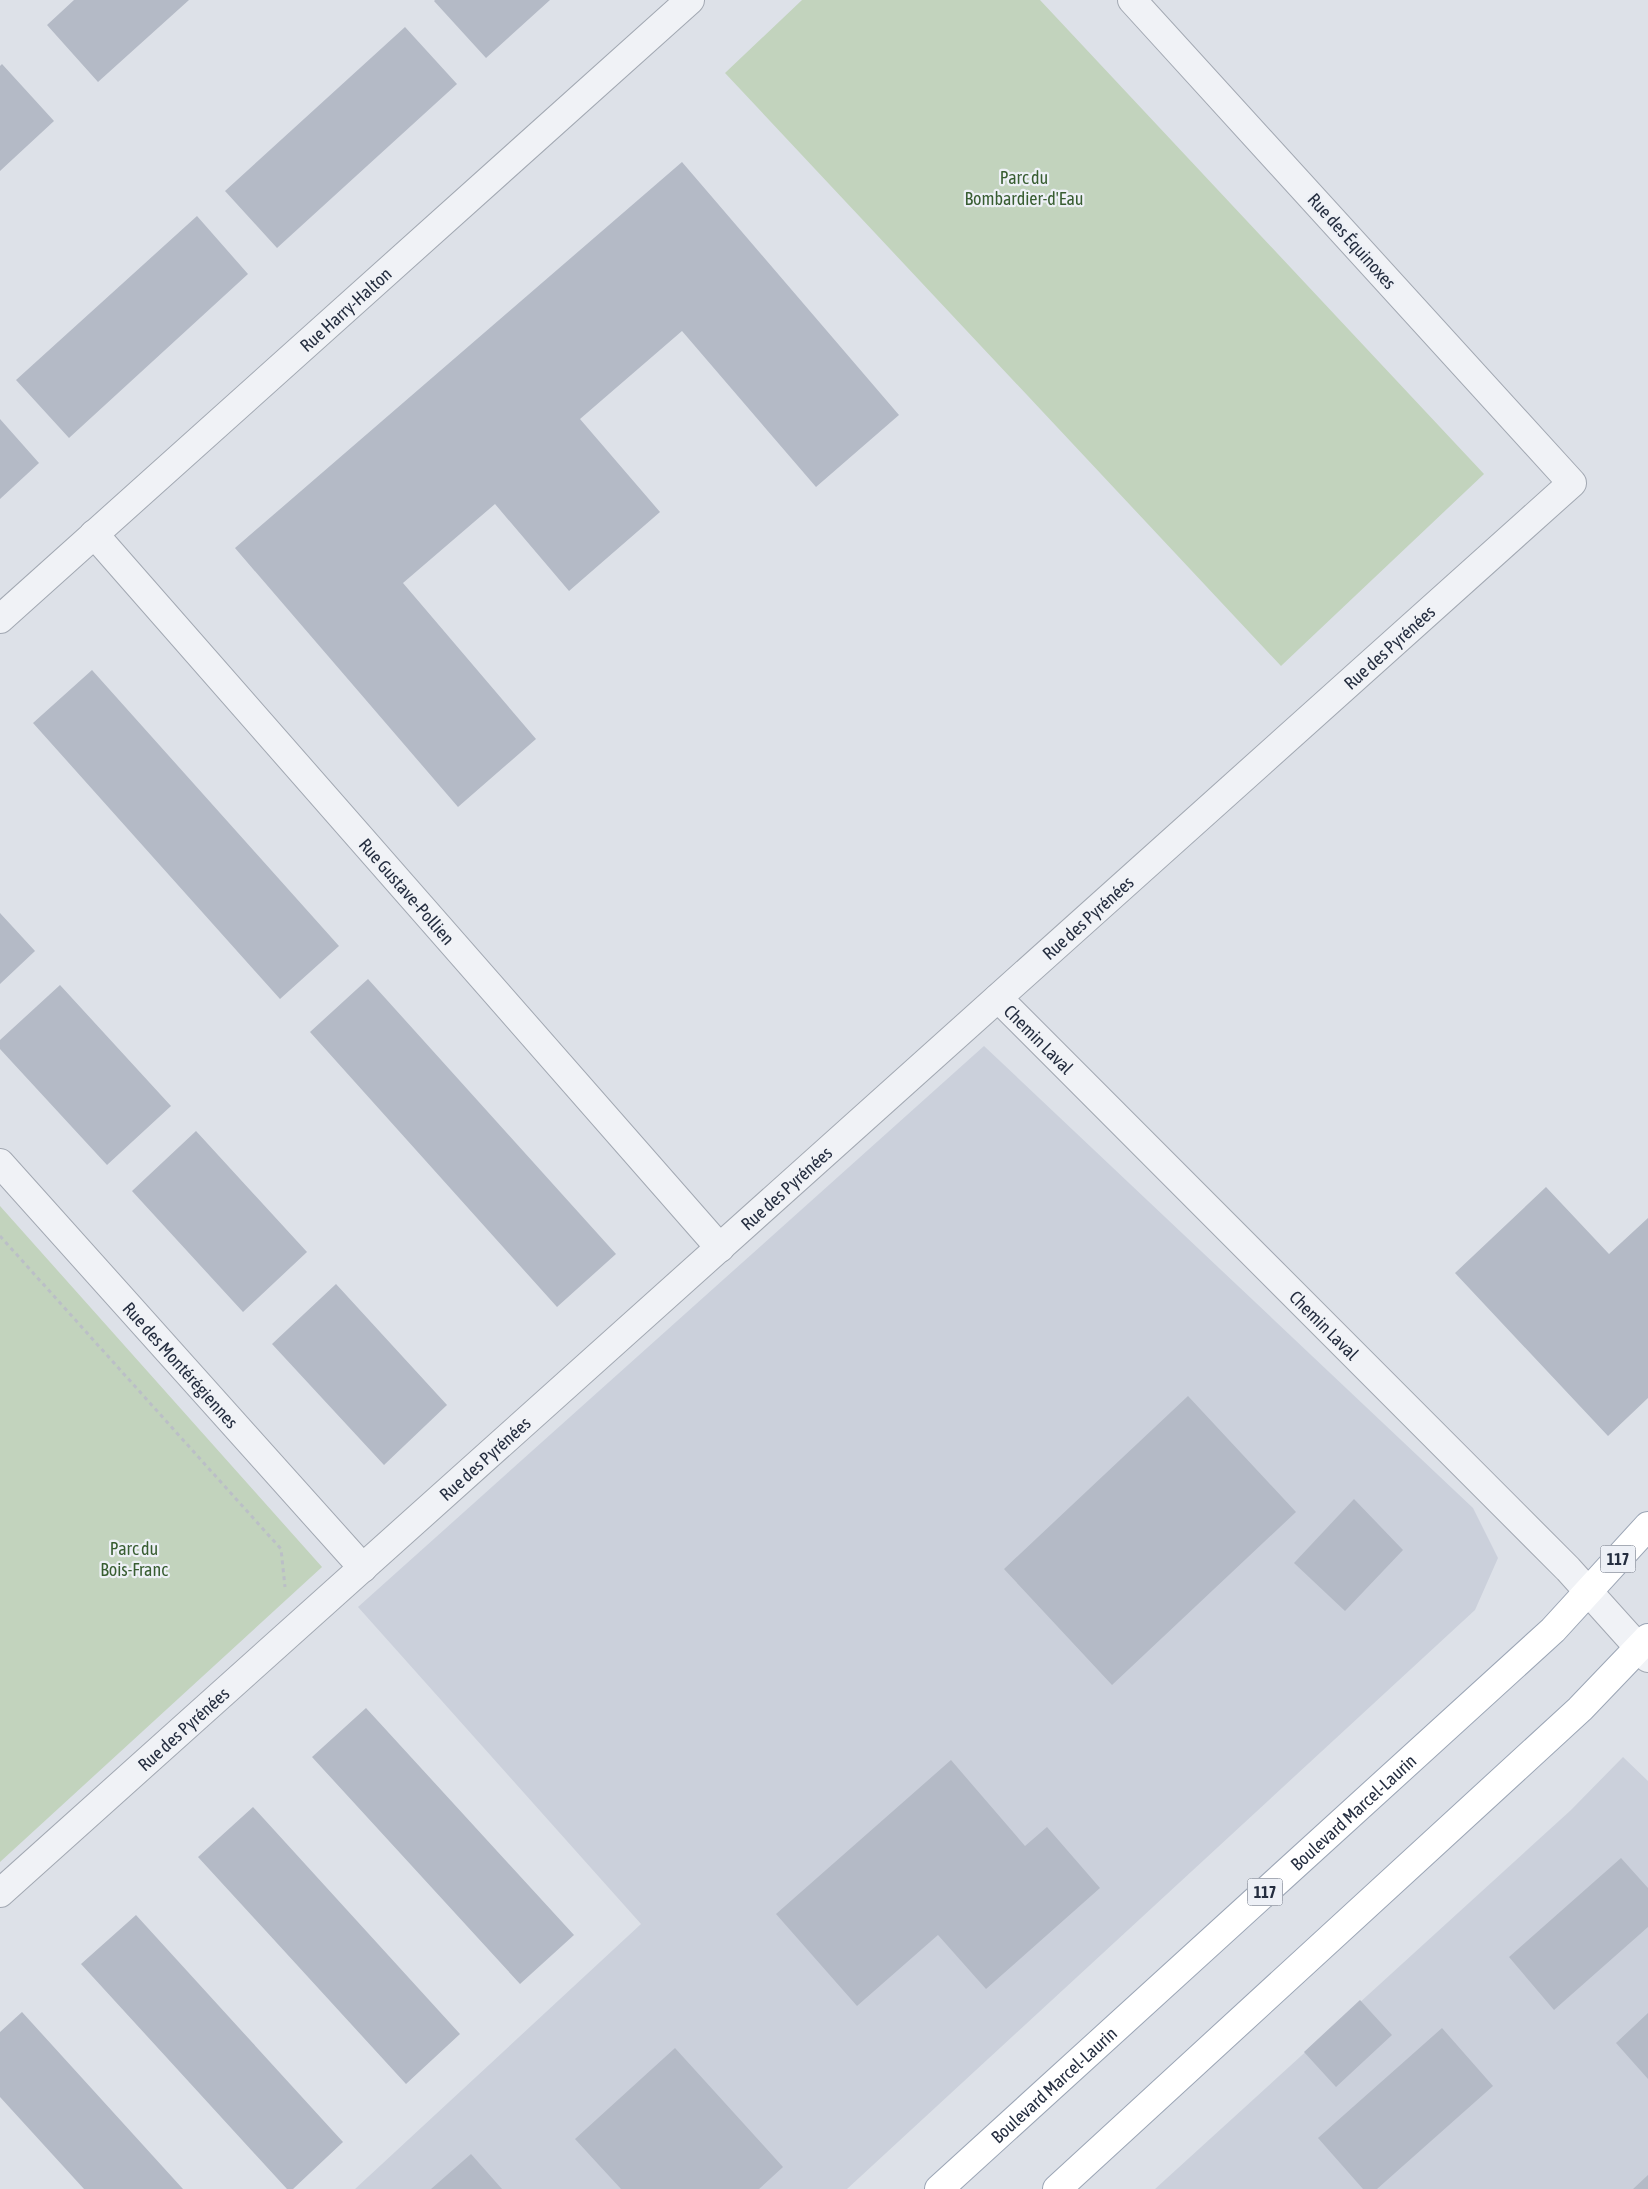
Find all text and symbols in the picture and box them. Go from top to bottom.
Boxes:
park label: Parc du Bombardier-d'Eau [964,167,1084,209]
street label: Rue des Équinoxes [1304,189,1400,293]
street label: Rue Harry-Halton [295,263,395,356]
street label: Rue des Pyrénées [1339,601,1439,693]
street label: Rue Gustave-Pollien [355,834,459,949]
street label: Rue des Pyrénées [1038,871,1137,964]
street label: Chemin Laval [1000,1000,1078,1078]
street label: Rue des Pyrénées [736,1142,836,1234]
street label: Chemin Laval [1285,1286,1363,1364]
street label: Rue des Montérégiennes [119,1297,243,1432]
street label: Rue des Pyrénées [435,1412,534,1505]
park label: Parc du Bois-Franc [100,1538,168,1580]
road number: 117 [1600,1546,1636,1572]
street label: Rue des Pyrénées [133,1683,233,1775]
street label: Boulevard Marcel-Laurin [1286,1750,1420,1874]
road number: 117 [1248,1878,1282,1905]
street label: Boulevard Marcel-Laurin [987,2022,1121,2147]

